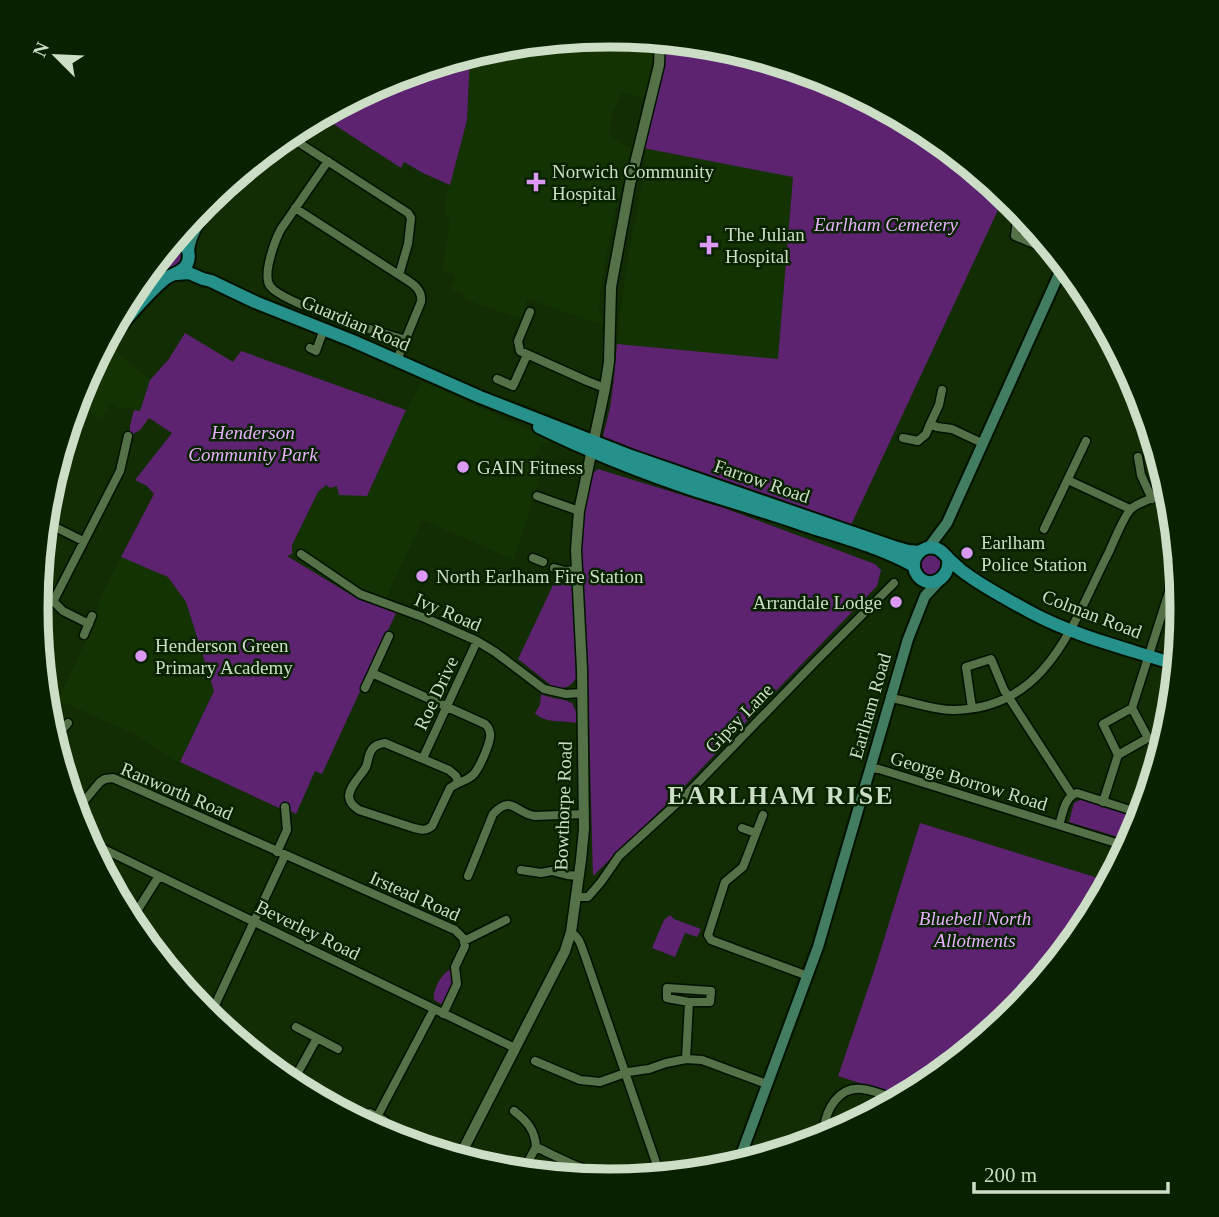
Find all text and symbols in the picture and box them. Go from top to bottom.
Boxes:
north arrow [21,21,91,91]
text: N [29,39,53,60]
place label: Norwich Community Hospital [552,161,715,204]
marker: Norwich Community Hospital [526,172,546,192]
park label: Earlham Cemetery [813,214,959,235]
place label: The Julian Hospital [725,224,805,267]
marker: The Julian Hospital [699,235,719,255]
street label: Guardian Road [299,291,414,355]
park label: Henderson Community Park [188,422,318,465]
street label: Farrow Road [711,455,813,507]
place label: GAIN Fitness [477,457,583,478]
marker: GAIN Fitness [455,459,471,475]
place label: Earlham Police Station [981,532,1088,575]
marker: Earlham Police Station [959,545,975,561]
place label: North Earlham Fire Station [436,566,644,587]
marker: North Earlham Fire Station [414,568,430,584]
street label: Colman Road [1039,585,1145,643]
street label: Ivy Road [412,589,485,636]
place label: Arrandale Lodge [753,592,882,613]
marker: Arrandale Lodge [888,594,904,610]
place label: Henderson Green Primary Academy [155,635,293,678]
marker: Henderson Green Primary Academy [133,648,149,664]
street label: Earlham Road [845,650,895,761]
street label: Roe Drive [410,653,462,733]
street label: Gipsy Lane [701,679,777,757]
street label: Bowthorpe Road [550,741,576,871]
street label: George Borrow Road [888,747,1051,815]
street label: Ranworth Road [118,758,237,824]
district label: EARLHAM RISE [668,781,894,810]
street label: Irstead Road [367,867,464,925]
street label: Beverley Road [252,896,364,965]
park label: Bluebell North Allotments [919,908,1031,951]
scale bar [974,1150,1168,1194]
text: 200 m [984,1163,1037,1187]

